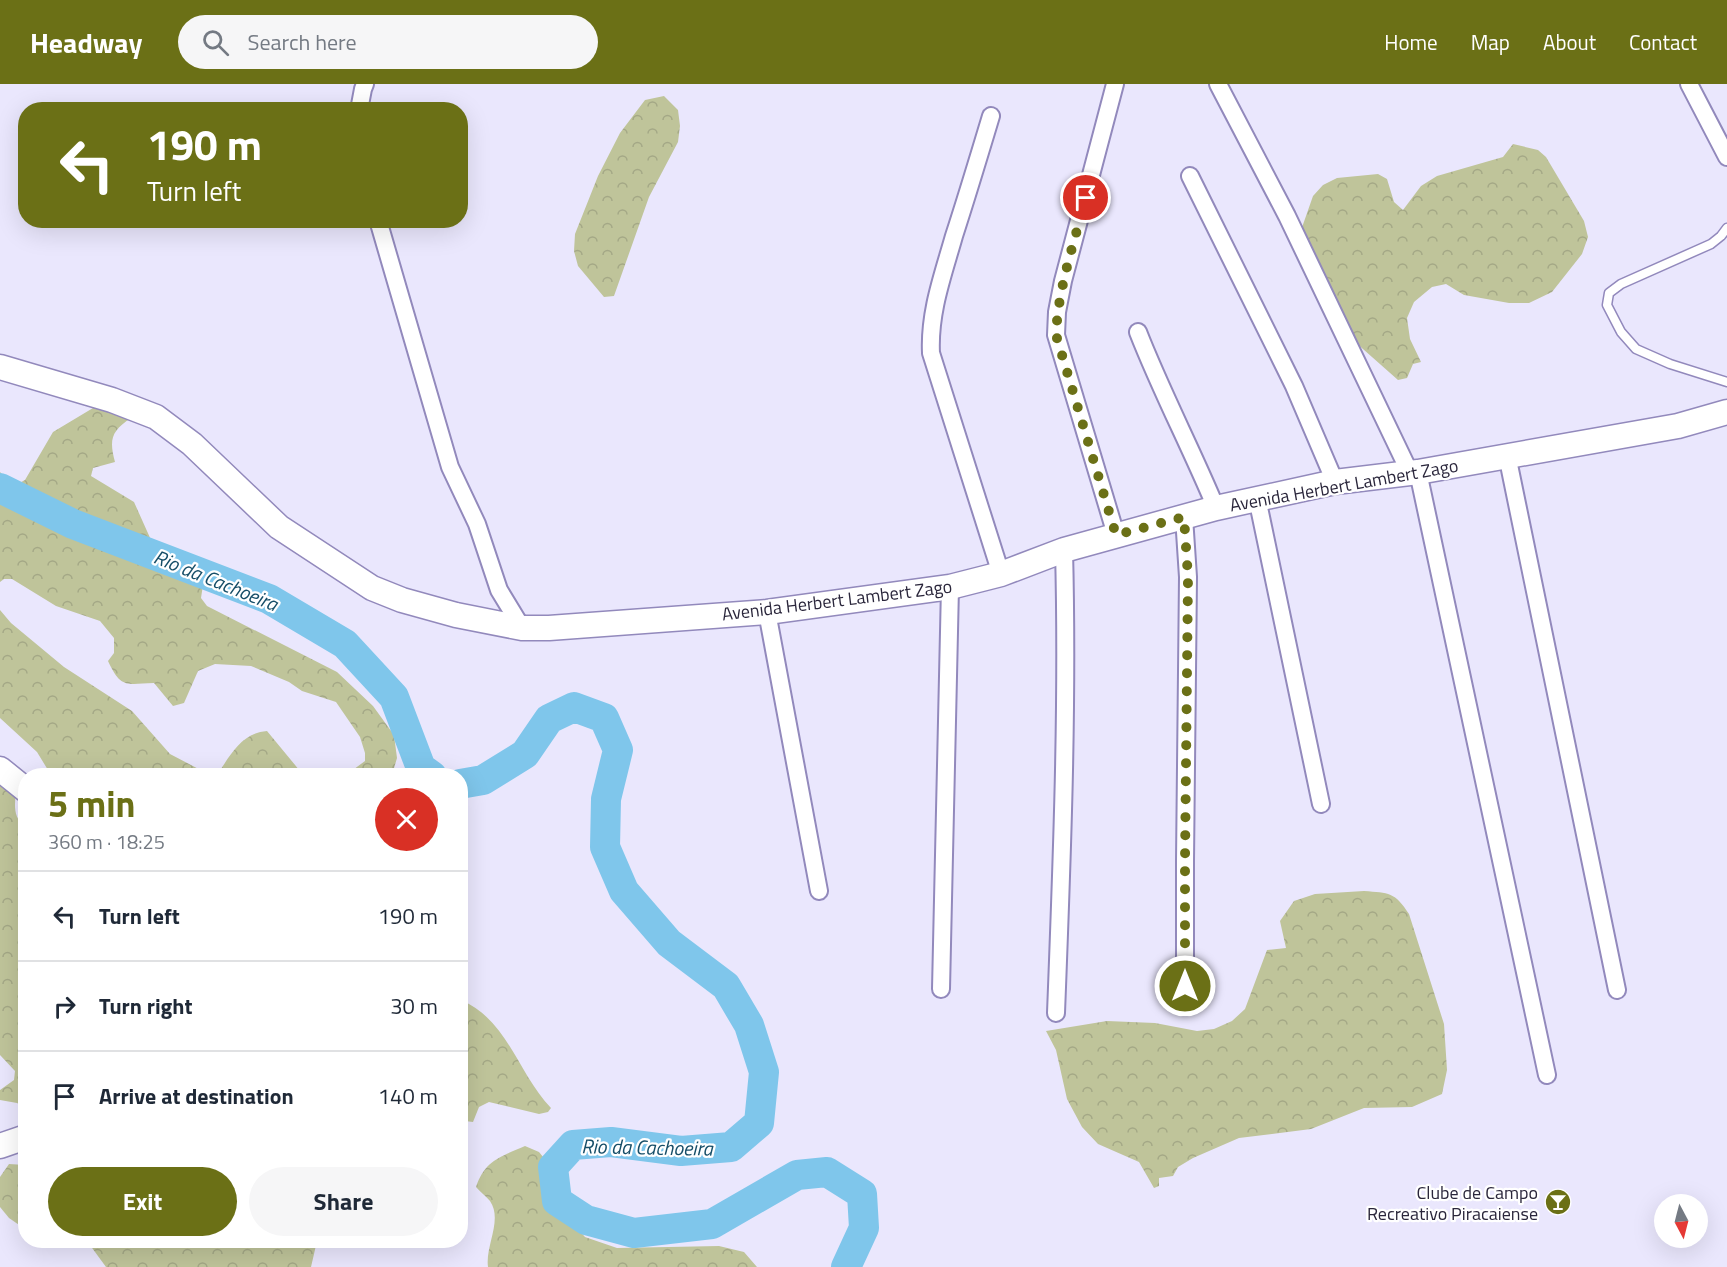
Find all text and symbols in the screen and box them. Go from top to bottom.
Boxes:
search box [178,15,598,69]
text: Headway [30,21,142,64]
text: Search here [247,25,357,59]
icon: search [199,26,232,59]
text: Home [1384,26,1438,58]
text: Map [1471,26,1510,58]
text: About [1543,26,1596,58]
text: Contact [1629,26,1697,58]
text: 190 m [147,112,262,176]
icon: left [48,126,126,204]
text: Turn left [147,170,241,211]
pin [1060,172,1111,223]
icon: arrive [1069,181,1102,214]
street label: Avenida Herbert Lambert Zago [1228,452,1460,518]
water label: Rio da Cachoeira [149,541,284,619]
street label: Avenida Herbert Lambert Zago [720,572,954,628]
text: 5 min [48,776,135,831]
button: close [375,788,438,851]
text: 360 m · 18:25 [48,826,165,857]
text: Turn left [99,899,180,933]
text: 190 m [378,899,438,933]
icon: left [48,900,81,933]
position arrow [1153,954,1217,1018]
text: Turn right [99,989,193,1023]
text: 30 m [390,989,438,1023]
icon: right [48,990,81,1023]
text: Arrive at destination [99,1079,294,1113]
text: 140 m [378,1079,438,1113]
icon: arrive [48,1080,81,1113]
water label: Rio da Cachoeira [581,1130,714,1164]
button: Exit [48,1167,237,1236]
button: Share [249,1167,438,1236]
place label: Clube de Campo Recreativo Piracaiense [1367,1179,1538,1227]
bar icon: Clube de Campo Recreativo Piracaiense [1543,1187,1573,1217]
north arrow [1654,1194,1708,1248]
map controls [1654,1194,1708,1248]

